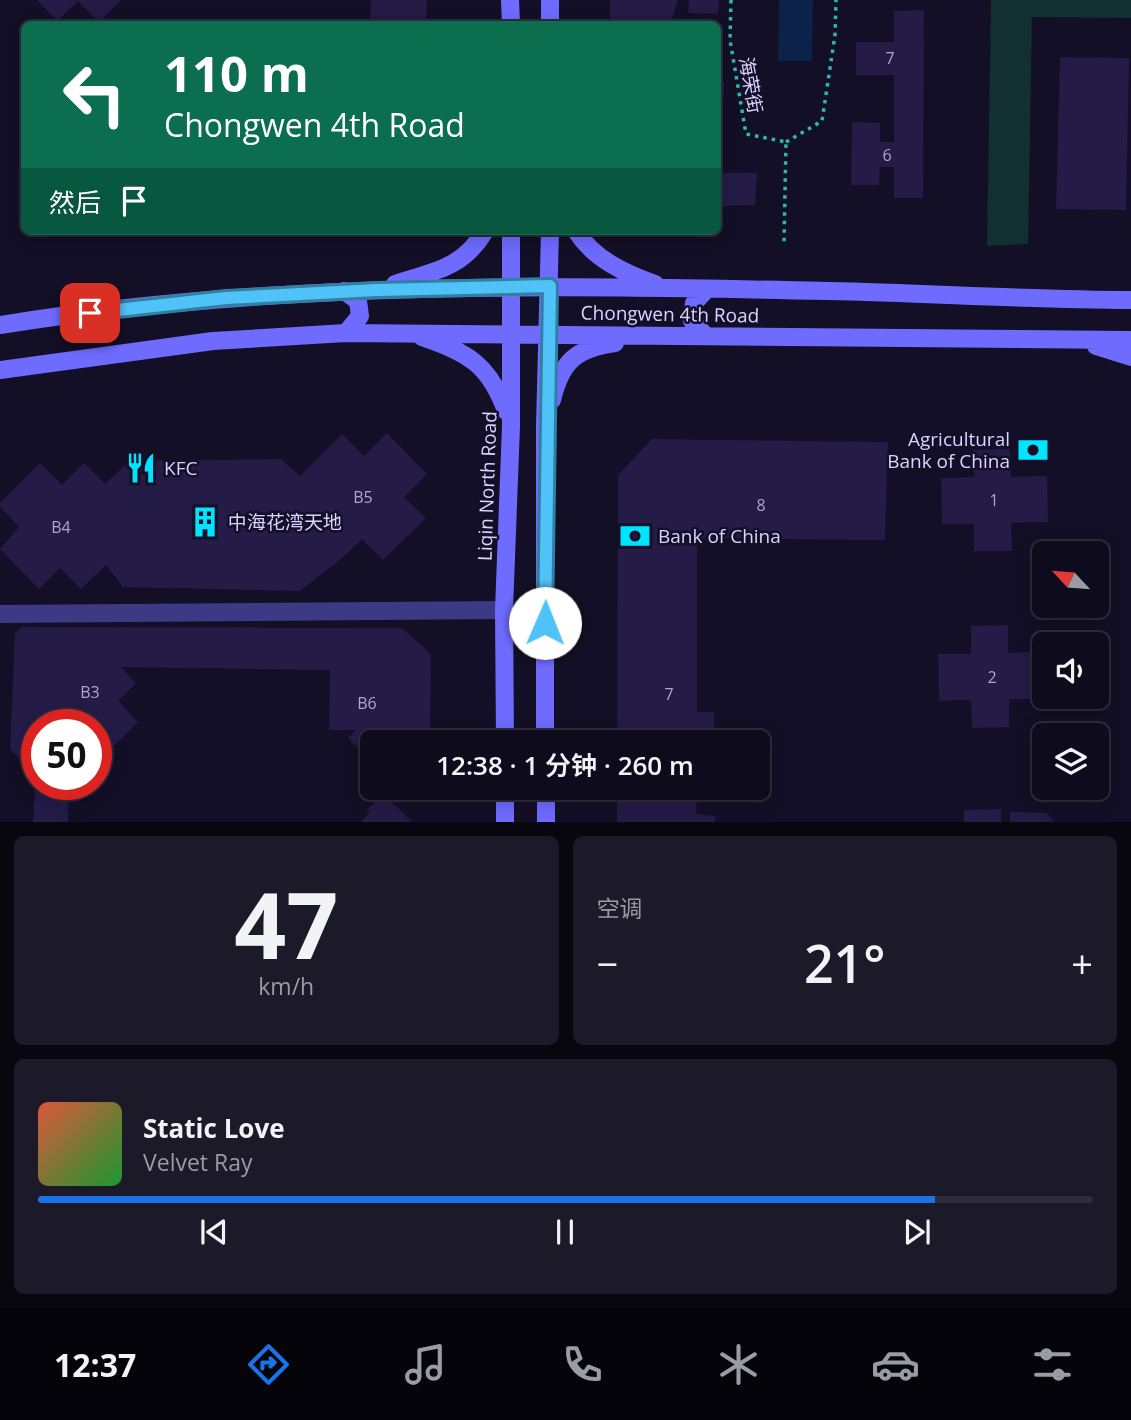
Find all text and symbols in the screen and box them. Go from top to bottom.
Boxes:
text: 110 m [164,40,309,106]
house number: 7 [885,47,895,69]
icon: left [49,49,140,140]
street label: 海荣街 [733,55,769,115]
text: Chongwen 4th Road [164,103,465,146]
house number: 6 [882,144,892,166]
icon: arrive [115,182,153,220]
text: 然后 [49,184,101,220]
pin [60,283,120,343]
icon: arrive [71,294,109,332]
street label: Chongwen 4th Road [581,299,759,329]
street label: Liqin North Road [471,411,503,561]
place label: Agricultural Bank of China [887,426,1010,474]
bank icon: Agricultural Bank of China [1016,433,1050,467]
restaurant icon: KFC [124,451,158,485]
place label: KFC [164,455,197,481]
house number: B5 [353,486,373,508]
house number: 1 [989,489,999,511]
house number: 8 [756,494,766,516]
building icon: 中海花湾天地 [188,505,222,539]
place label: 中海花湾天地 [228,509,342,535]
house number: B4 [51,516,71,538]
bank icon: Bank of China [618,519,652,553]
place label: Bank of China [658,523,781,549]
north arrow [1032,541,1110,618]
map controls [1032,541,1109,800]
position arrow [508,586,582,660]
button: sound [1032,632,1109,709]
house number: 2 [987,666,997,688]
house number: B3 [80,681,100,703]
house number: 7 [664,683,674,705]
house number: B6 [357,692,377,714]
speed limit sign: 50 [21,709,112,800]
button: layers [1032,723,1109,800]
text: 12:38 · 1 分钟 · 260 m [436,747,694,783]
text: 47 [234,862,338,986]
text: 空调 [597,892,643,924]
text: 21° [804,927,886,998]
text: − [597,937,618,989]
text: + [1071,937,1093,989]
text: km/h [258,970,314,1002]
text: Static Love [143,1110,285,1146]
text: Velvet Ray [143,1146,253,1178]
icon: previous [195,1213,233,1251]
icon: pause [546,1213,584,1251]
icon: next [898,1213,936,1251]
icon: directions [244,1340,293,1389]
icon: music [401,1340,450,1389]
icon: phone [558,1340,607,1389]
icon: climate [714,1340,763,1389]
icon: car [871,1340,920,1389]
icon: filters [1028,1340,1077,1389]
text: 12:37 [54,1343,136,1386]

